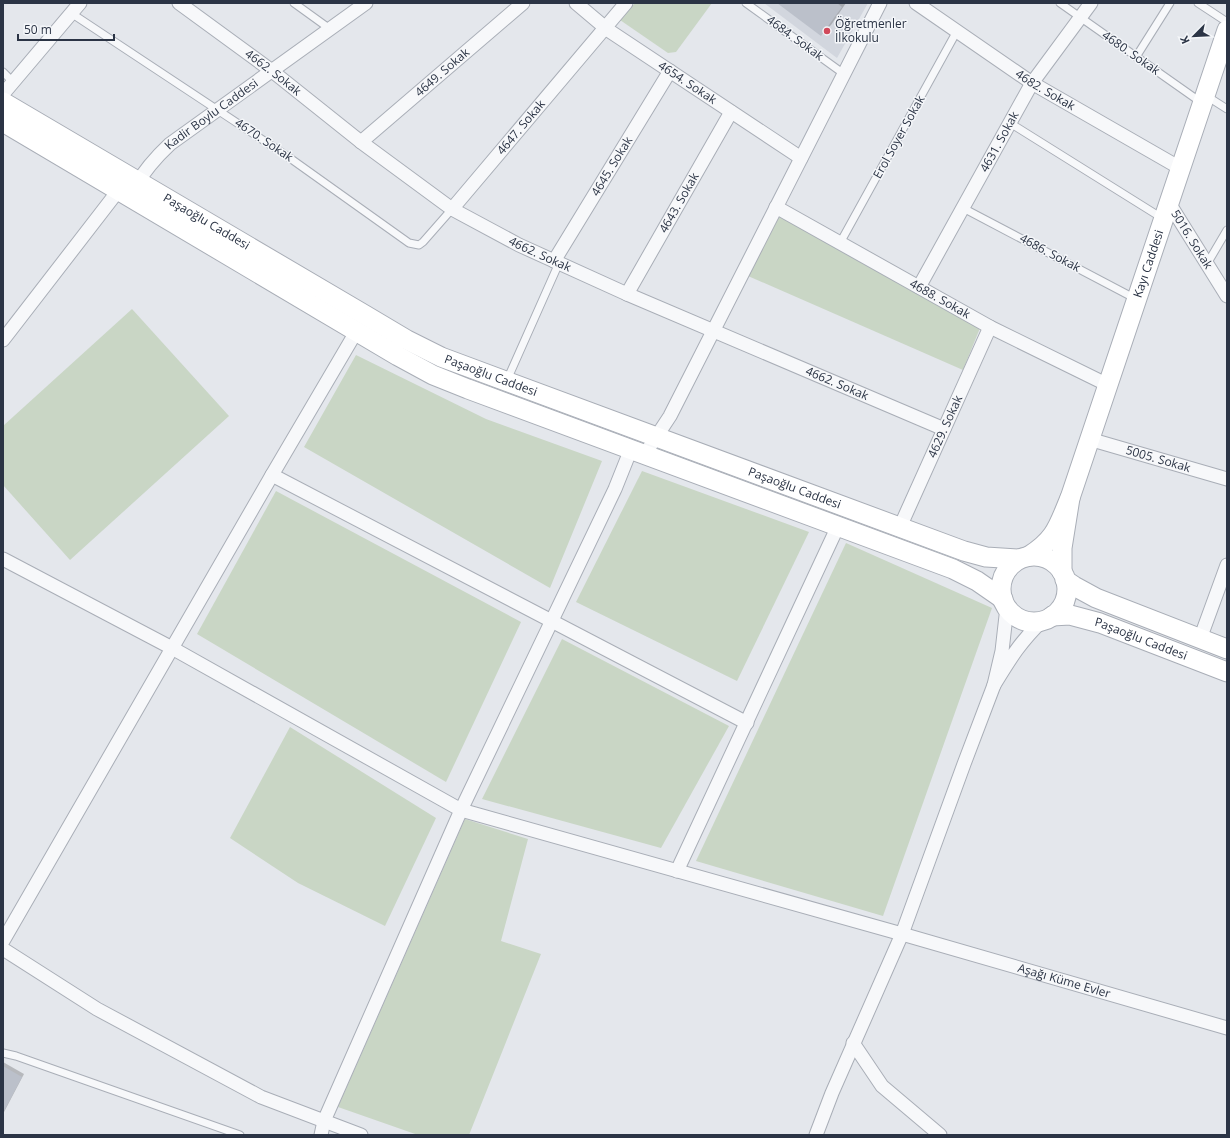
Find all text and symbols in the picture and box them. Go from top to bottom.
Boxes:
street label: 4684. Sokak [763,11,828,65]
place label: Öğretmenler İlkokulu [835,15,907,46]
scale bar [18,16,114,42]
north arrow [1174,16,1214,56]
text: 50 m [24,21,52,38]
marker: Öğretmenler İlkokulu [822,26,832,36]
street label: 4680. Sokak [1099,26,1164,79]
text: K [1176,33,1193,47]
street label: 4649. Sokak [411,43,473,100]
street label: 4662. Sokak [242,45,306,100]
street label: 4654. Sokak [655,57,721,108]
street label: 4682. Sokak [1012,65,1079,114]
street label: Kadir Boylu Caddesi [160,74,261,153]
street label: Erol Soyer Sokak [869,92,929,181]
street label: 4647. Sokak [493,95,549,158]
street label: 4631. Sokak [975,108,1023,175]
street label: 4670. Sokak [232,114,297,166]
street label: 4645. Sokak [587,132,636,199]
street label: 4643. Sokak [655,169,703,236]
street label: Paşaoğlu Caddesi [160,189,253,253]
street label: 5016. Sokak [1167,206,1217,273]
street label: Kayı Caddesi [1129,227,1167,300]
street label: 4686. Sokak [1017,229,1084,276]
street label: 4662. Sokak [506,232,575,276]
street label: 4688. Sokak [907,275,974,323]
street label: Paşaoğlu Caddesi [442,350,540,400]
street label: 4662. Sokak [803,362,872,404]
street label: 4629. Sokak [923,392,966,460]
street label: 5005. Sokak [1124,441,1193,476]
street label: Paşaoğlu Caddesi [746,463,844,513]
street label: Paşaoğlu Caddesi [1093,613,1190,664]
street label: Aşağı Küme Evler [1016,959,1113,1002]

